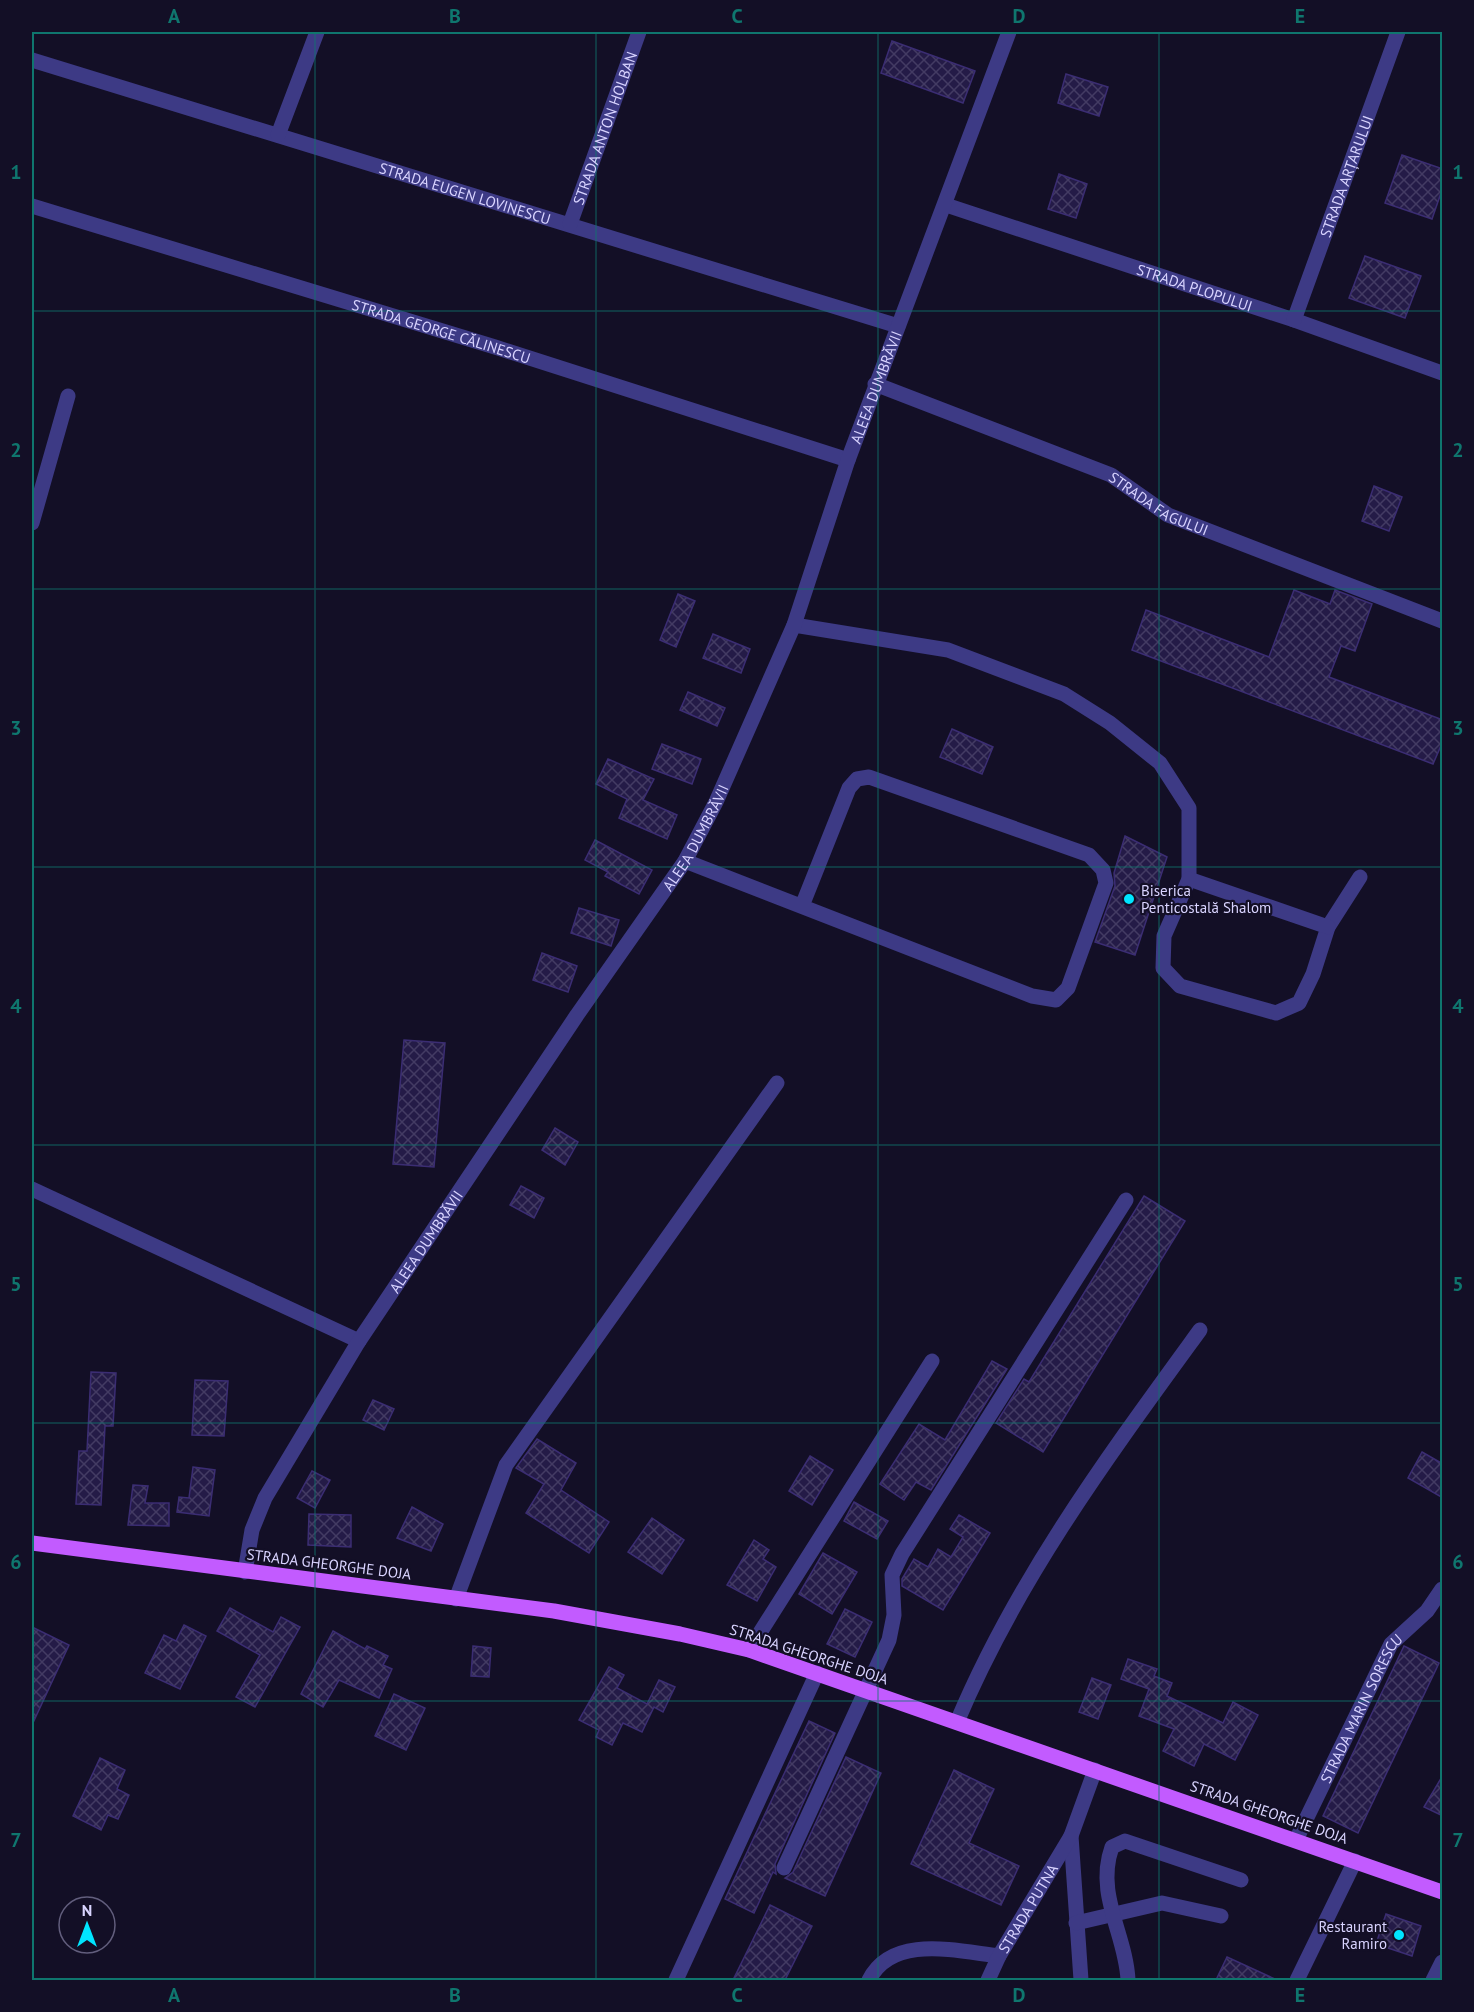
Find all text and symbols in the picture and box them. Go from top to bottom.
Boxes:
text: A [168,3,181,29]
text: B [449,3,461,29]
text: C [731,3,743,29]
text: D [1013,3,1026,29]
text: E [1295,3,1305,29]
street label: STRADA ANTON HOLBAN [568,49,641,207]
street label: STRADA ARȚARULUI [1315,113,1377,240]
street label: STRADA EUGEN LOVINESCU [377,158,553,228]
text: 1 [10,159,22,185]
text: 1 [1452,159,1464,185]
street label: STRADA PLOPULUI [1134,259,1255,315]
street label: STRADA GEORGE CĂLINESCU [350,295,533,367]
street label: ALEEA DUMBRĂVII [846,328,905,446]
text: 2 [10,437,22,463]
text: 2 [1452,437,1464,463]
street label: STRADA FAGULUI [1105,467,1211,539]
text: 3 [10,715,22,741]
text: 3 [1452,715,1464,741]
street label: ALEEA DUMBRĂVII [658,781,732,894]
place label: Biserica Penticostală Shalom [1141,881,1271,917]
marker: Biserica Penticostală Shalom [1122,892,1136,906]
text: 4 [10,993,22,1019]
text: 4 [1452,993,1464,1019]
street label: ALEEA DUMBRĂVII [385,1187,467,1296]
text: 5 [10,1271,22,1297]
text: 5 [1452,1271,1464,1297]
street label: STRADA GHEORGHE DOJA [246,1544,413,1584]
text: 6 [10,1549,22,1575]
text: 6 [1452,1549,1464,1575]
street label: STRADA GHEORGHE DOJA [727,1619,891,1689]
street label: STRADA MARIN SORESCU [1316,1629,1406,1786]
street label: STRADA GHEORGHE DOJA [1188,1776,1351,1848]
text: 7 [10,1827,22,1853]
text: 7 [1452,1827,1464,1853]
street label: STRADA PUTNA [994,1860,1062,1956]
north arrow [57,1895,117,1955]
text: N [82,1900,92,1920]
place label: Restaurant Ramiro [1318,1917,1387,1953]
marker: Restaurant Ramiro [1392,1928,1406,1942]
text: A [168,1982,181,2008]
text: B [449,1982,461,2008]
text: C [731,1982,743,2008]
text: D [1013,1982,1026,2008]
text: E [1295,1982,1305,2008]

